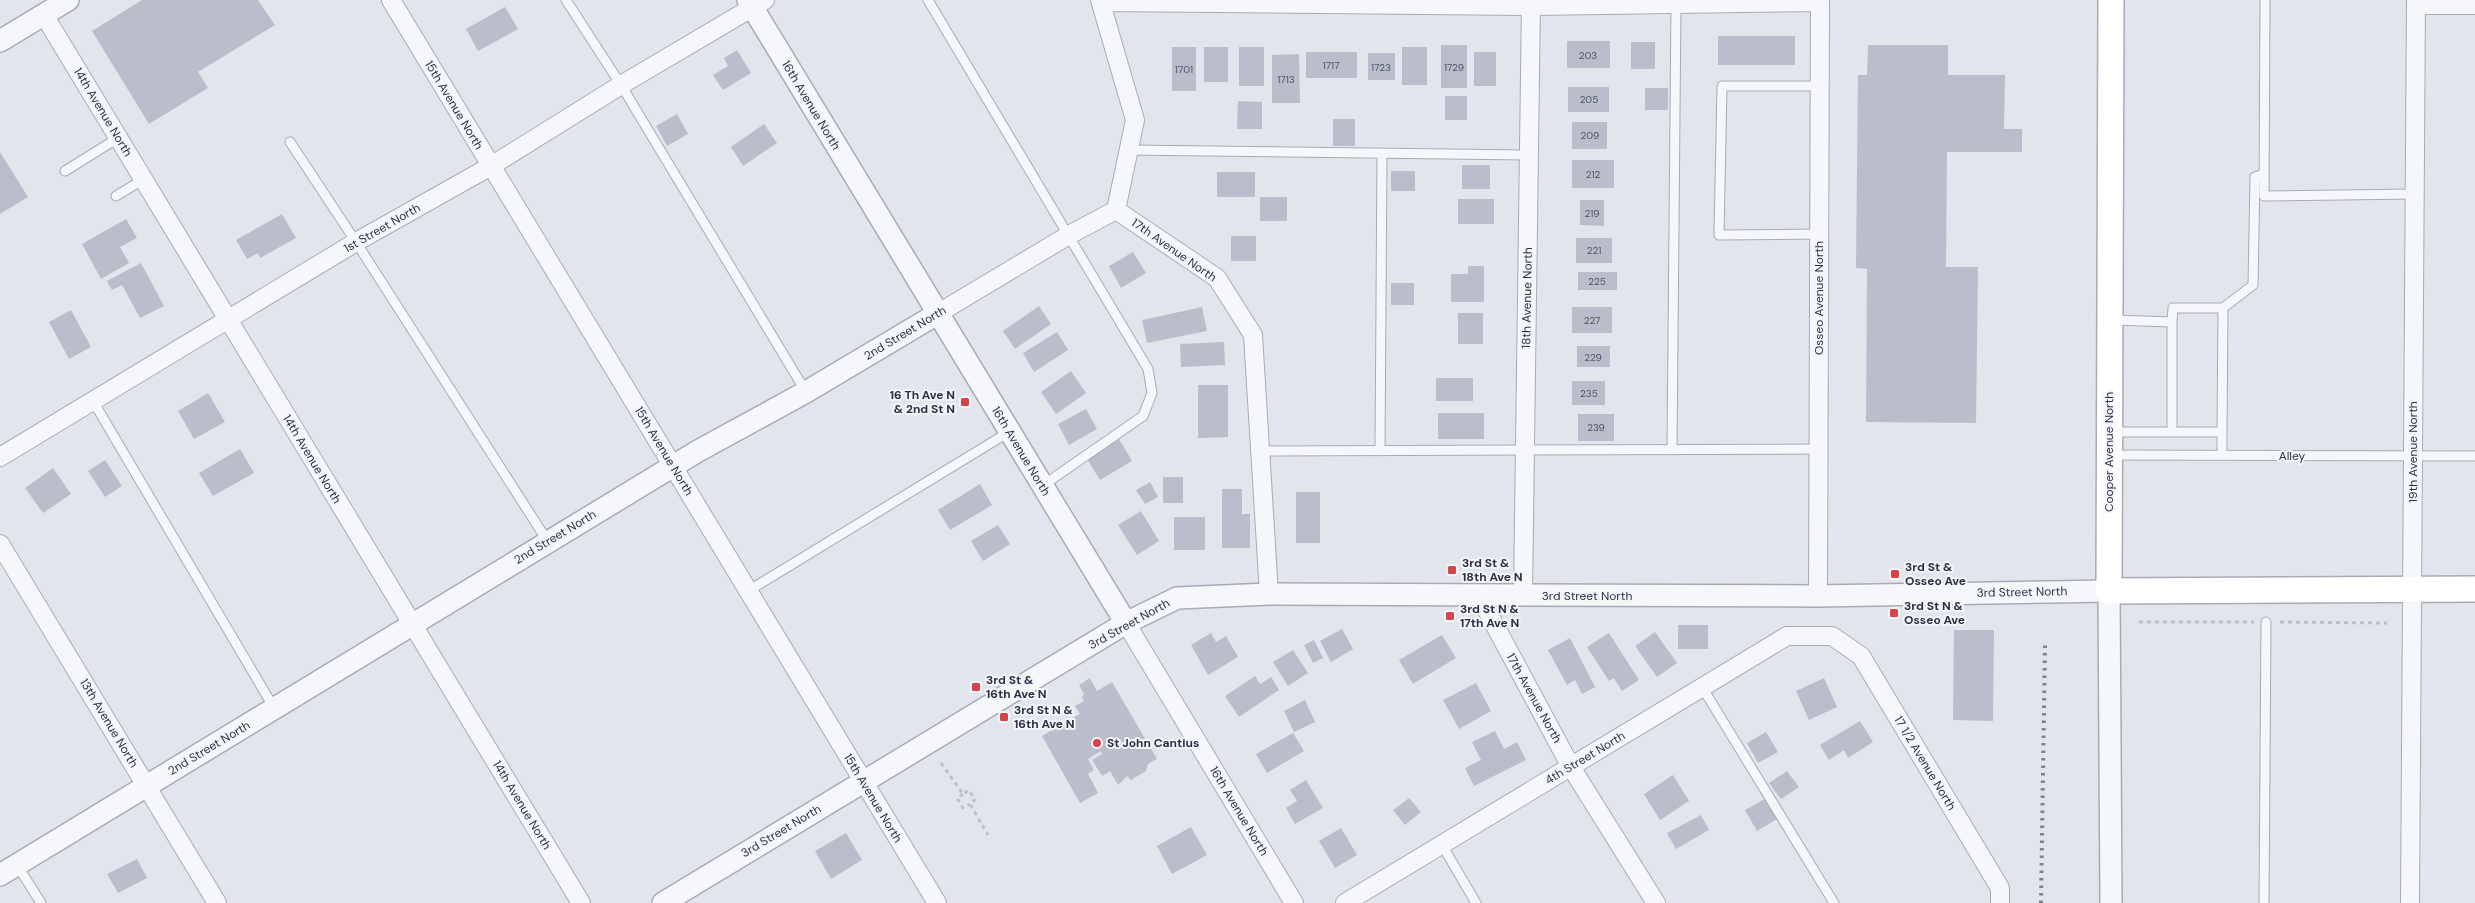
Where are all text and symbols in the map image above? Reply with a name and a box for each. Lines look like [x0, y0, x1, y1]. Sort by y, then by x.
house number: 203 [1579, 49, 1597, 62]
street label: 15th Avenue North [421, 57, 487, 153]
street label: 16th Avenue North [778, 57, 844, 153]
house number: 1717 [1323, 59, 1339, 72]
house number: 1723 [1371, 61, 1391, 74]
house number: 1729 [1444, 61, 1464, 74]
house number: 1701 [1175, 63, 1193, 76]
street label: 14th Avenue North [70, 64, 136, 160]
house number: 1713 [1277, 73, 1295, 86]
house number: 205 [1580, 93, 1598, 106]
house number: 209 [1581, 129, 1599, 142]
house number: 212 [1586, 168, 1601, 181]
street label: 1st Street North [341, 200, 423, 256]
house number: 219 [1584, 207, 1600, 220]
street label: 17th Avenue North [1128, 215, 1220, 285]
street label: Osseo Avenue North [1811, 241, 1827, 355]
house number: 221 [1587, 244, 1601, 257]
street label: 18th Avenue North [1518, 247, 1536, 349]
house number: 225 [1588, 275, 1606, 288]
street label: 2nd Street North [861, 302, 949, 364]
house number: 227 [1584, 314, 1600, 327]
house number: 229 [1584, 351, 1602, 364]
place label: 16 Th Ave N & 2nd St N [890, 387, 955, 417]
house number: 235 [1580, 387, 1598, 400]
street label: Cooper Avenue North [2101, 392, 2117, 512]
marker: 16 Th Ave N & 2nd St N [959, 396, 971, 408]
street label: 19th Avenue North [2405, 401, 2421, 503]
street label: 15th Avenue North [631, 403, 697, 499]
street label: 16th Avenue North [988, 403, 1054, 499]
street label: 14th Avenue North [279, 411, 345, 507]
house number: 239 [1587, 421, 1605, 434]
street label: Alley [2279, 448, 2306, 464]
street label: 2nd Street North [511, 506, 599, 568]
place label: 3rd St & 18th Ave N [1462, 555, 1523, 585]
place label: 3rd St & Osseo Ave [1905, 559, 1966, 589]
marker: 3rd St & 18th Ave N [1446, 564, 1458, 576]
marker: 3rd St & Osseo Ave [1889, 568, 1901, 580]
street label: 3rd Street North [1977, 583, 2068, 601]
street label: 3rd Street North [1542, 588, 1632, 604]
street label: 3rd Street North [1085, 595, 1173, 653]
place label: 3rd St N & Osseo Ave [1904, 598, 1965, 628]
place label: 3rd St N & 17th Ave N [1460, 601, 1520, 631]
marker: 3rd St N & Osseo Ave [1888, 607, 1900, 619]
marker: 3rd St N & 17th Ave N [1444, 610, 1456, 622]
street label: 17th Avenue North [1503, 650, 1565, 746]
place label: 3rd St & 16th Ave N [986, 672, 1047, 702]
street label: 13th Avenue North [76, 676, 142, 771]
marker: 3rd St & 16th Ave N [970, 681, 982, 693]
place label: 3rd St N & 16th Ave N [1014, 702, 1075, 732]
marker: 3rd St N & 16th Ave N [998, 711, 1010, 723]
street label: 17 1/2 Avenue North [1891, 713, 1960, 813]
street label: 2nd Street North [165, 717, 253, 779]
street label: 4th Street North [1542, 728, 1628, 788]
place label: St John Cantius [1107, 735, 1199, 751]
marker: St John Cantius [1091, 737, 1103, 749]
street label: 15th Avenue North [840, 750, 906, 846]
street label: 14th Avenue North [489, 757, 555, 853]
street label: 16th Avenue North [1206, 763, 1272, 859]
street label: 3rd Street North [738, 801, 824, 861]

